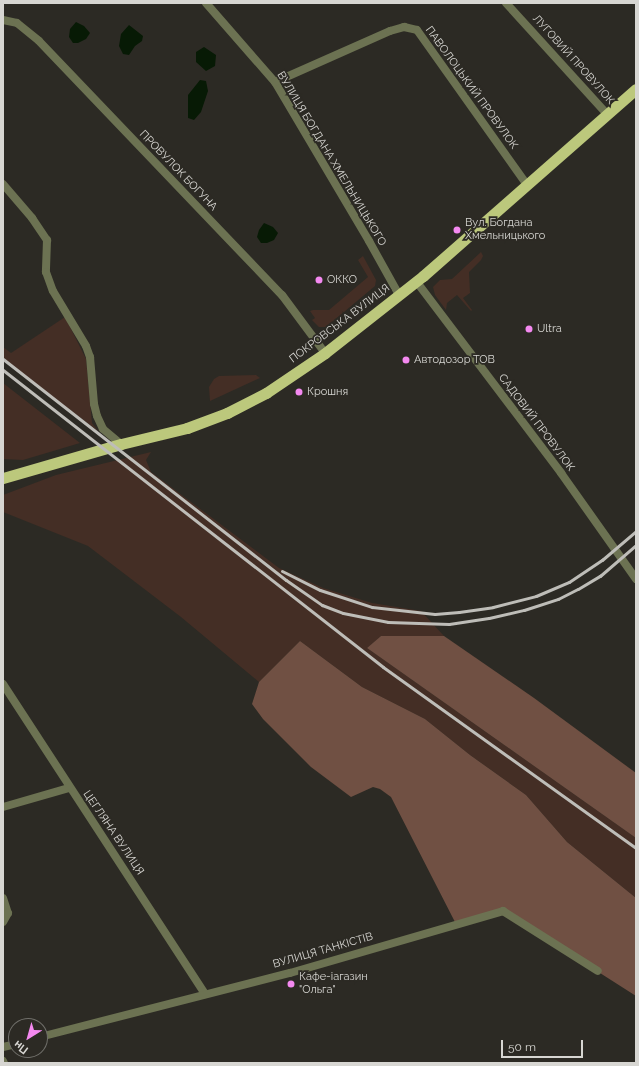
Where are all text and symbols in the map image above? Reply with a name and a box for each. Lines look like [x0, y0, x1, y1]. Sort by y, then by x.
street label: ЛУГОВИЙ ПРОВУЛОК [529, 13, 617, 107]
street label: ПАВОЛОЦЬКИЙ ПРОВУЛОК [422, 24, 520, 152]
street label: ВУЛИЦЯ БОГДАНА ХМЕЛЬНИЦЬКОГО [273, 69, 389, 249]
street label: ПРОВУЛОК БОГУНА [136, 128, 220, 214]
place label: Вул. Богдана Хмельницького [465, 217, 545, 243]
marker: Вул. Богдана Хмельницького [452, 225, 462, 235]
place label: ОККО [327, 273, 357, 287]
marker: ОККО [314, 275, 324, 285]
street label: ПОКРОВСЬКА ВУЛИЦЯ [287, 282, 393, 366]
place label: Ultra [537, 322, 562, 336]
marker: Ultra [524, 324, 534, 334]
place label: Автодозор ТОВ [414, 353, 495, 367]
marker: Автодозор ТОВ [401, 355, 411, 365]
street label: САДОВИЙ ПРОВУЛОК [495, 372, 577, 474]
place label: Крошня [307, 385, 348, 399]
marker: Крошня [294, 387, 304, 397]
street label: ЦЕГЛЯНА ВУЛИЦЯ [80, 788, 146, 878]
street label: ВУЛИЦЯ ТАНКІСТІВ [271, 930, 375, 972]
place label: Кафе-іагазин "Ольга" [299, 971, 368, 997]
marker: Кафе-іагазин "Ольга" [286, 979, 296, 989]
north arrow [8, 1018, 48, 1058]
scale bar [503, 1032, 585, 1058]
text: Пн [11, 1038, 31, 1057]
text: 50 m [508, 1040, 536, 1054]

